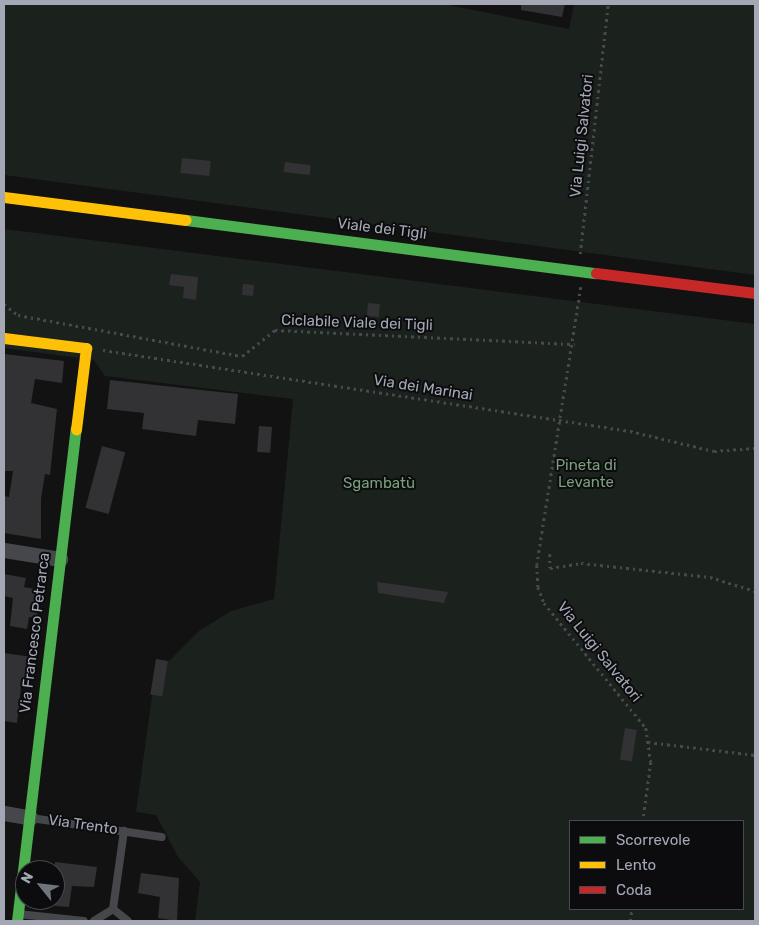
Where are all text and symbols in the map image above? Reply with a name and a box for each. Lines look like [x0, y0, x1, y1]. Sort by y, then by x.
street label: Via Luigi Salvatori [567, 74, 597, 198]
street label: Viale dei Tigli [336, 215, 428, 243]
street label: Ciclabile Viale dei Tigli [280, 311, 434, 335]
street label: Via dei Marinai [372, 371, 474, 405]
park label: Pineta di Levante [555, 456, 617, 491]
park label: Sgambatù [343, 475, 415, 493]
street label: Via Francesco Petrarca [16, 552, 54, 714]
street label: Via Luigi Salvatori [553, 598, 645, 706]
street label: Via Trento [47, 811, 119, 839]
legend [569, 820, 744, 910]
text: Scorrevole [616, 831, 690, 849]
text: Lento [616, 856, 656, 874]
north arrow [15, 860, 65, 910]
text: N [17, 869, 37, 887]
text: Coda [616, 881, 652, 899]

